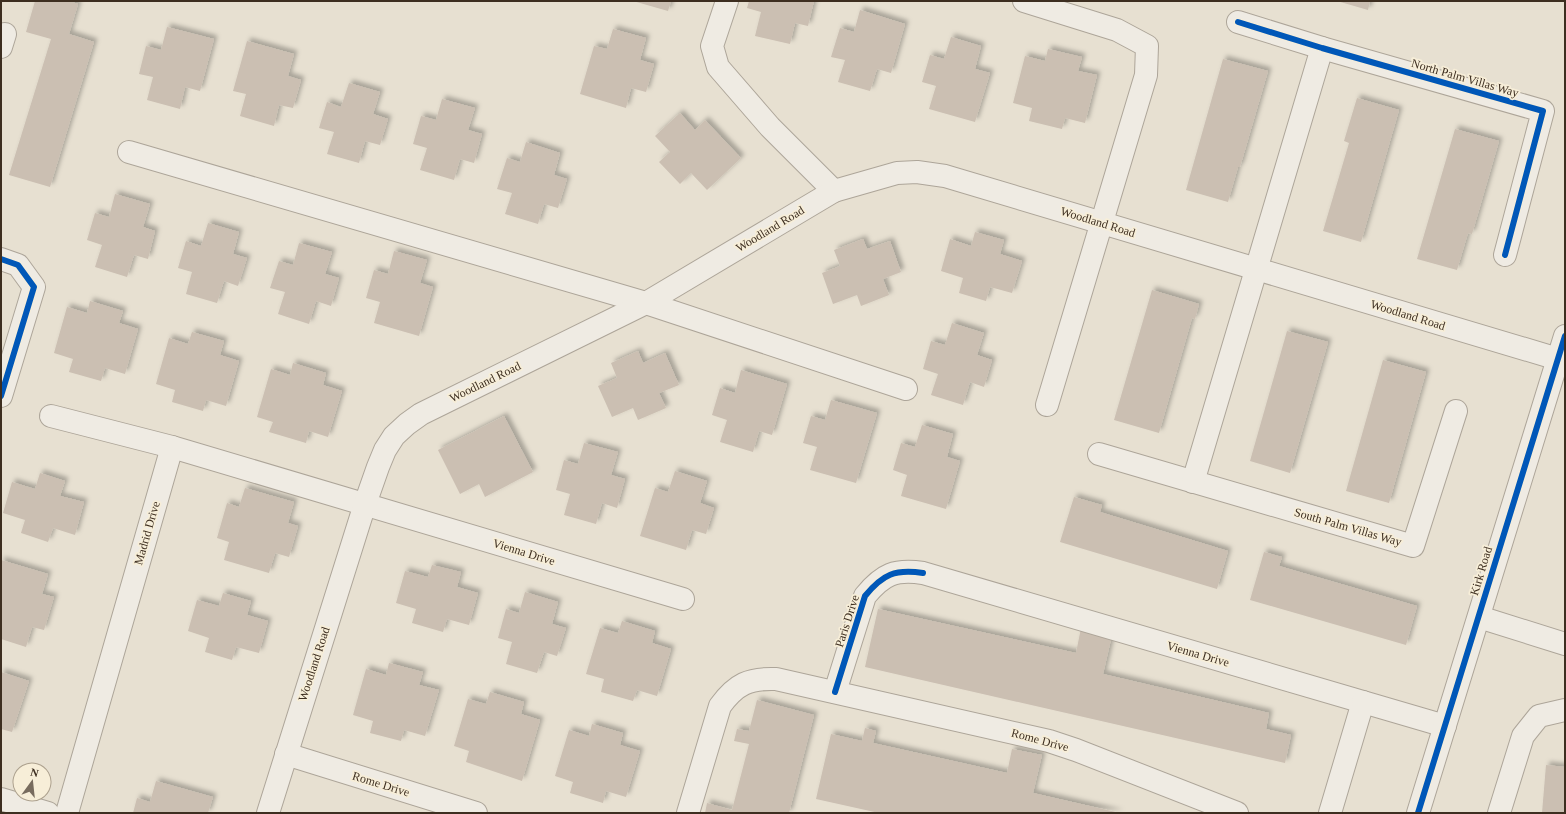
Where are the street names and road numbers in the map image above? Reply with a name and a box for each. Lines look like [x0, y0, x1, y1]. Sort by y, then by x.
street label: North Palm Villas Way [1410, 56, 1520, 100]
street label: Woodland Road [733, 203, 807, 255]
street label: Woodland Road [1059, 204, 1137, 240]
street label: Woodland Road [1369, 297, 1447, 333]
street label: Woodland Road [447, 359, 523, 405]
street label: Madrid Drive [131, 500, 163, 566]
street label: South Palm Villas Way [1293, 505, 1403, 549]
street label: Vienna Drive [491, 536, 557, 568]
street label: Kirk Road [1467, 545, 1495, 597]
street label: Paris Drive [832, 593, 862, 649]
street label: Woodland Road [295, 625, 333, 703]
street label: Vienna Drive [1165, 638, 1231, 670]
street label: Rome Drive [1010, 726, 1070, 754]
street label: Rome Drive [351, 769, 411, 799]

